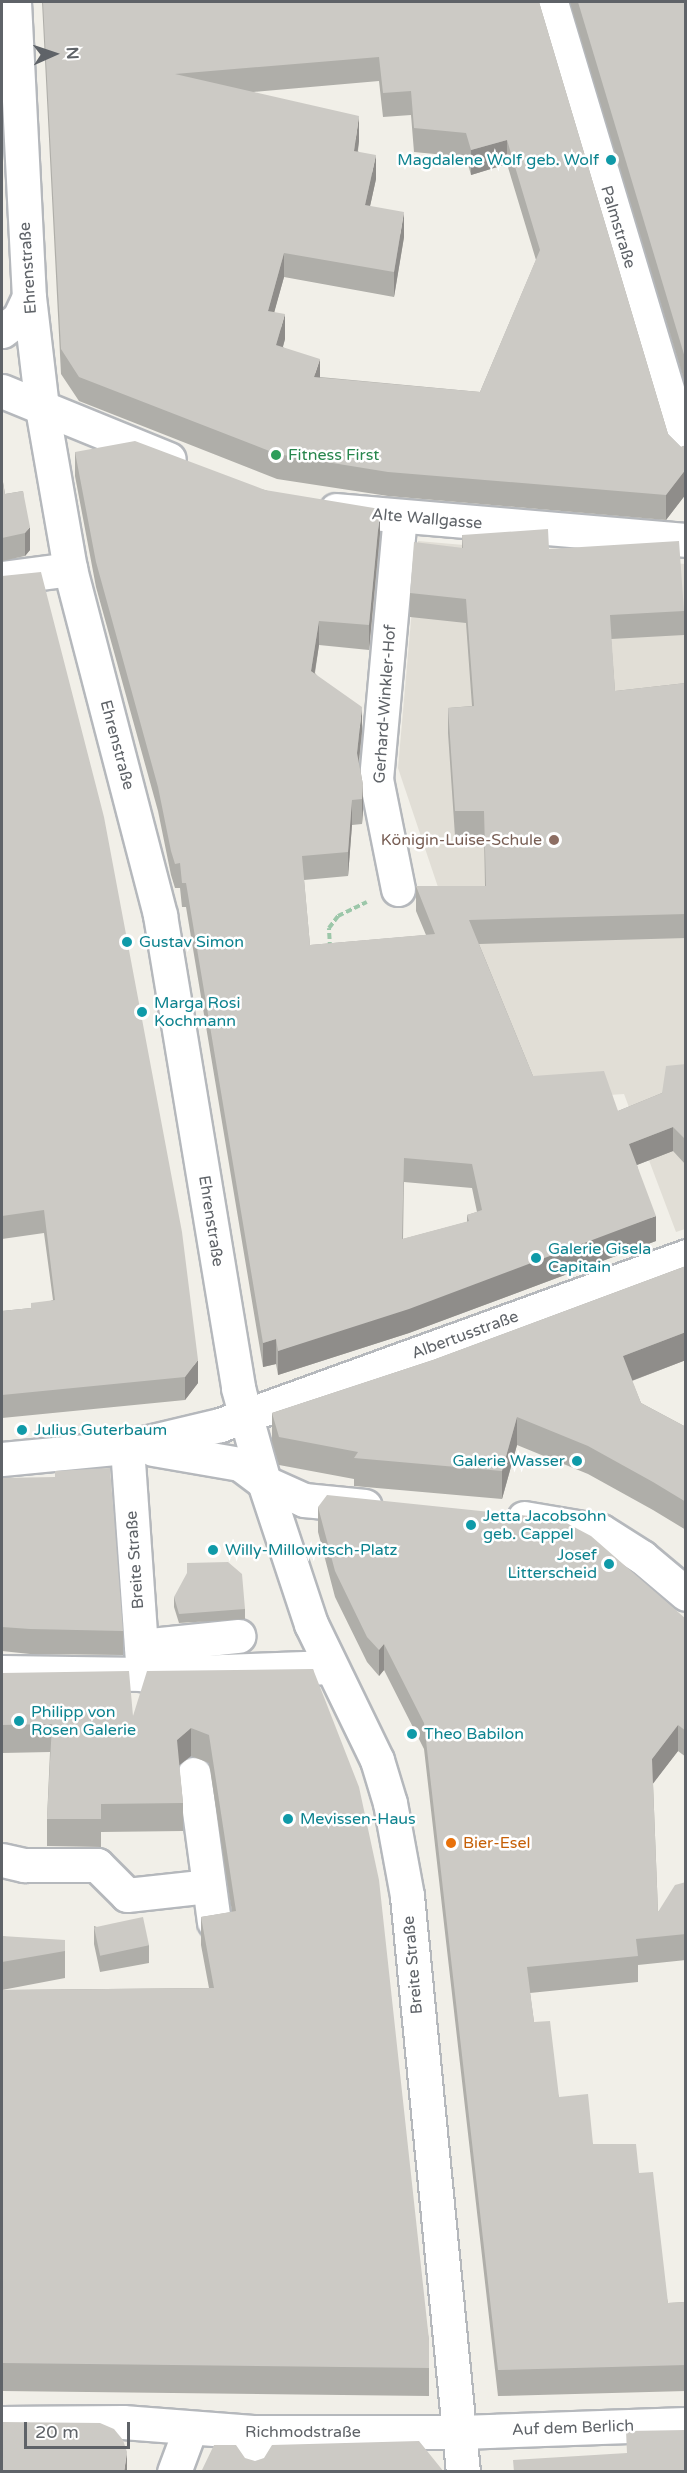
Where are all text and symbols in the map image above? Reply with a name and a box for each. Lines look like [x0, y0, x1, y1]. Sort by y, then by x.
north arrow [24, 24, 84, 84]
text: N [62, 46, 82, 60]
place label: Magdalene Wolf geb. Wolf [397, 150, 599, 170]
marker: Magdalene Wolf geb. Wolf [604, 153, 618, 167]
street label: Palmstraße [596, 183, 640, 271]
street label: Ehrenstraße [15, 221, 41, 315]
place label: Fitness First [288, 445, 379, 465]
marker: Fitness First [269, 448, 283, 462]
street label: Alte Wallgasse [371, 505, 483, 533]
street label: Gerhard-Winkler-Hof [370, 624, 400, 784]
street label: Ehrenstraße [96, 698, 138, 792]
place label: Königin-Luise-Schule [381, 830, 542, 850]
marker: Königin-Luise-Schule [547, 833, 561, 847]
place label: Gustav Simon [139, 932, 244, 952]
marker: Gustav Simon [120, 935, 134, 949]
place label: Marga Rosi Kochmann [154, 993, 240, 1031]
marker: Marga Rosi Kochmann [135, 1005, 149, 1019]
street label: Ehrenstraße [194, 1174, 228, 1268]
place label: Galerie Gisela Capitain [548, 1239, 651, 1277]
marker: Galerie Gisela Capitain [529, 1251, 543, 1265]
street label: Albertusstraße [409, 1307, 521, 1363]
place label: Julius Guterbaum [34, 1420, 167, 1440]
marker: Julius Guterbaum [15, 1423, 29, 1437]
place label: Galerie Wasser [452, 1451, 565, 1471]
marker: Galerie Wasser [570, 1454, 584, 1468]
place label: Jetta Jacobsohn geb. Cappel [483, 1506, 607, 1544]
street label: Breite Straße [122, 1510, 148, 1610]
marker: Jetta Jacobsohn geb. Cappel [464, 1518, 478, 1532]
place label: Willy-Millowitsch-Platz [225, 1540, 398, 1560]
marker: Willy-Millowitsch-Platz [206, 1543, 220, 1557]
place label: Josef Litterscheid [507, 1545, 597, 1583]
marker: Josef Litterscheid [602, 1557, 616, 1571]
place label: Philipp von Rosen Galerie [31, 1702, 136, 1740]
marker: Philipp von Rosen Galerie [12, 1714, 26, 1728]
place label: Theo Babilon [424, 1724, 524, 1744]
marker: Theo Babilon [405, 1727, 419, 1741]
place label: Mevissen-Haus [300, 1809, 416, 1829]
marker: Mevissen-Haus [281, 1812, 295, 1826]
place label: Bier-Esel [463, 1833, 530, 1853]
marker: Bier-Esel [444, 1836, 458, 1850]
street label: Breite Straße [399, 1915, 427, 2015]
scale bar [27, 2410, 134, 2448]
street label: Auf dem Berlich [512, 2416, 634, 2440]
text: 20 m [35, 2421, 79, 2443]
street label: Richmodstraße [245, 2422, 361, 2442]

